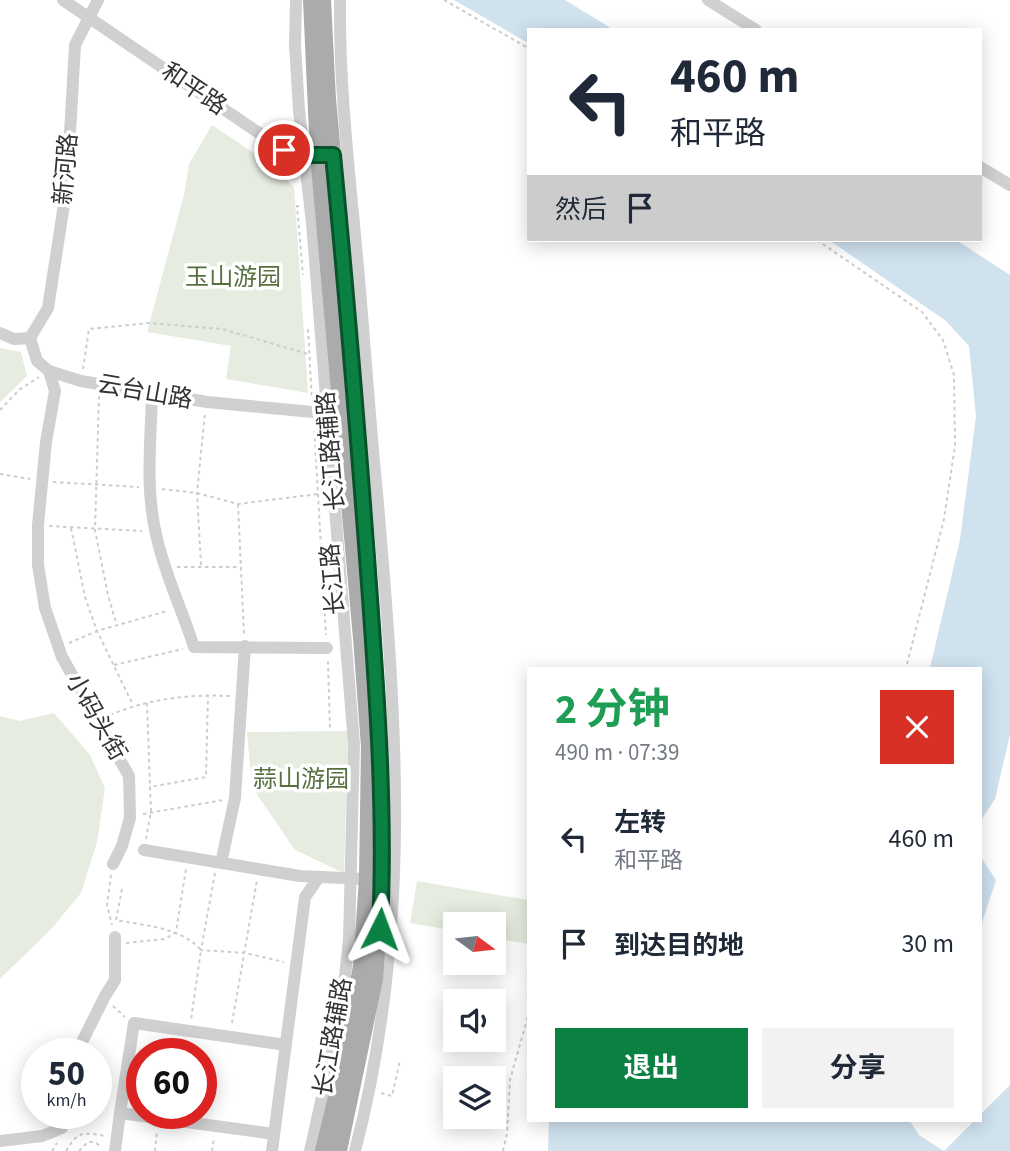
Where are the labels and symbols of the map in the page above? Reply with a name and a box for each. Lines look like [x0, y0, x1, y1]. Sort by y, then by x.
street label: 和平路 [154, 54, 234, 124]
pin [254, 120, 314, 180]
street label: 新河路 [45, 132, 87, 206]
park label: 玉山游园 [185, 260, 281, 295]
street label: 云台山路 [95, 366, 195, 418]
street label: 长江路辅路 [308, 390, 354, 512]
street label: 长江路 [312, 542, 354, 616]
street label: 小码头街 [57, 667, 135, 767]
park label: 蒜山游园 [253, 762, 349, 797]
position arrow [343, 892, 417, 966]
north arrow [443, 912, 506, 975]
street label: 长江路辅路 [305, 975, 361, 1099]
speed limit sign: 60 [126, 1038, 217, 1129]

